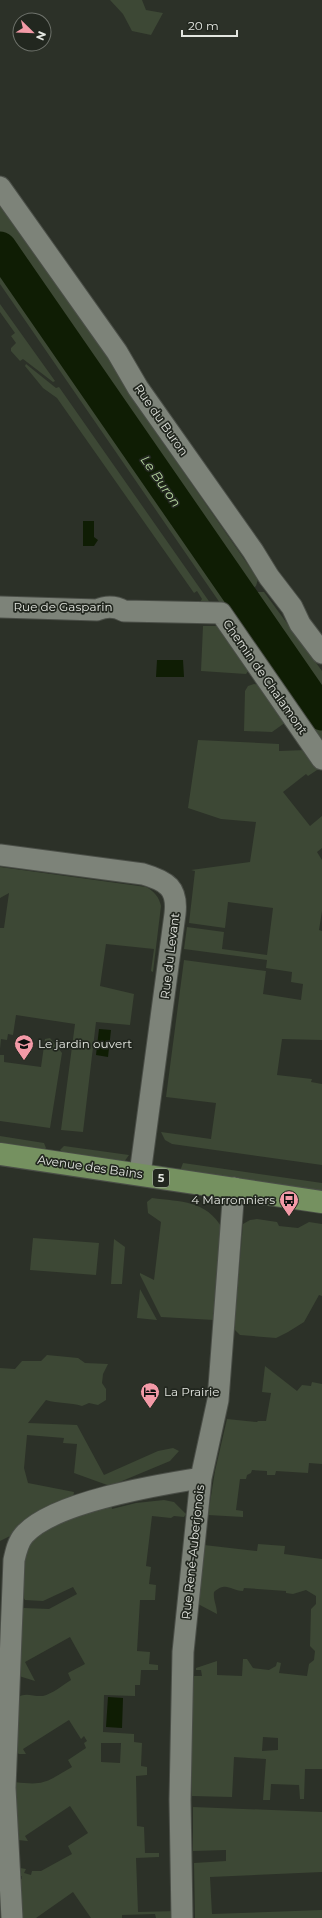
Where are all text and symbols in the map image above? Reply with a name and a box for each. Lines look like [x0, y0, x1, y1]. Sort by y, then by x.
north arrow [12, 12, 52, 52]
scale bar [182, 12, 237, 38]
text: 20 m [188, 18, 219, 33]
text: N [33, 29, 49, 43]
street label: Rue du Buron [131, 381, 192, 458]
water label: Le Buron [137, 452, 185, 510]
street label: Rue de Gasparin [13, 599, 113, 614]
street label: Chemin de Chalamont [220, 616, 311, 737]
street label: Rue du Levant [157, 912, 182, 1000]
school or university icon: Le jardin ouvert [13, 1033, 35, 1061]
place label: Le jardin ouvert [38, 1036, 132, 1051]
street label: Avenue des Bains [36, 1152, 144, 1181]
road number: 5 [153, 1169, 169, 1187]
bus stop icon: 4 Marronniers [278, 1189, 300, 1217]
place label: 4 Marronniers [191, 1192, 275, 1207]
hotel icon: La Prairie [139, 1381, 161, 1409]
place label: La Prairie [164, 1384, 219, 1399]
street label: Rue René-Auberjonois [178, 1484, 207, 1620]

